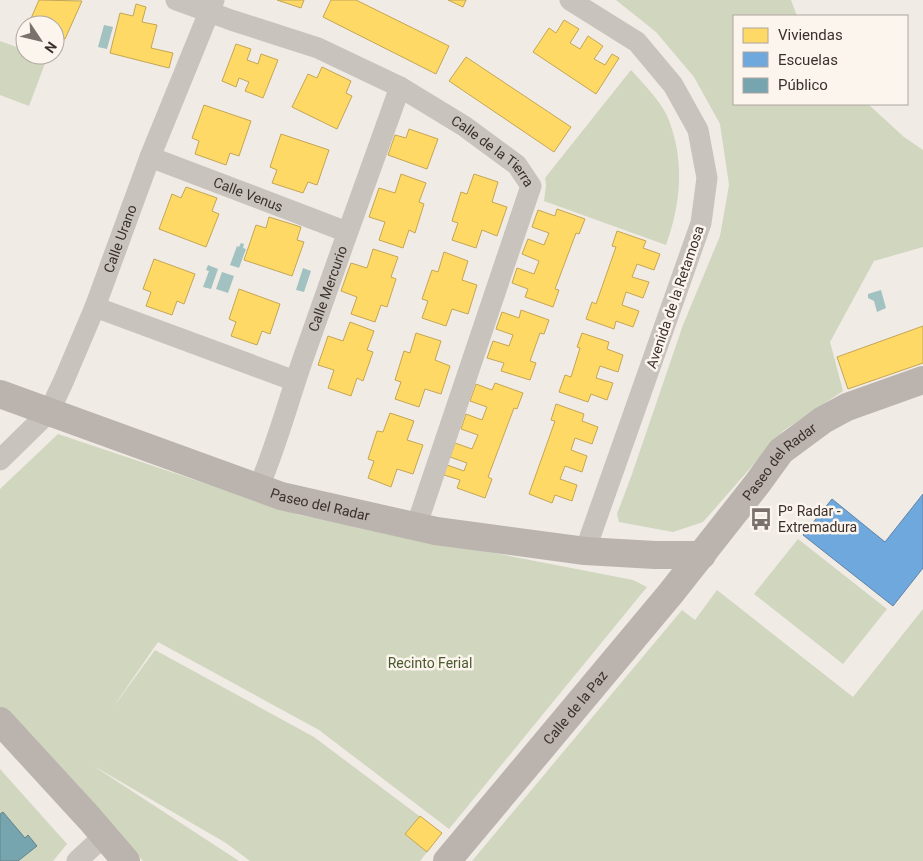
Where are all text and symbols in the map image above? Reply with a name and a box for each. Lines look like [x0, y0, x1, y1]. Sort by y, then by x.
north arrow [15, 15, 65, 65]
legend [733, 15, 908, 105]
text: Viviendas [778, 26, 843, 44]
text: N [41, 39, 60, 56]
text: Escuelas [778, 51, 838, 69]
text: Público [778, 76, 828, 94]
street label: Calle de la Tierra [448, 112, 537, 190]
street label: Calle Venus [211, 174, 285, 215]
street label: Calle Urano [100, 202, 140, 275]
street label: Avenida de la Retamosa [643, 224, 707, 370]
street label: Calle Mercurio [305, 244, 350, 334]
street label: Paseo del Radar [739, 420, 820, 504]
street label: Paseo del Radar [268, 485, 371, 524]
place label: Pº Radar - Extremadura [778, 503, 857, 535]
bus stop icon: Pº Radar - Extremadura [748, 506, 774, 532]
park label: Recinto Ferial [388, 655, 472, 671]
street label: Calle de la Paz [540, 667, 611, 748]

